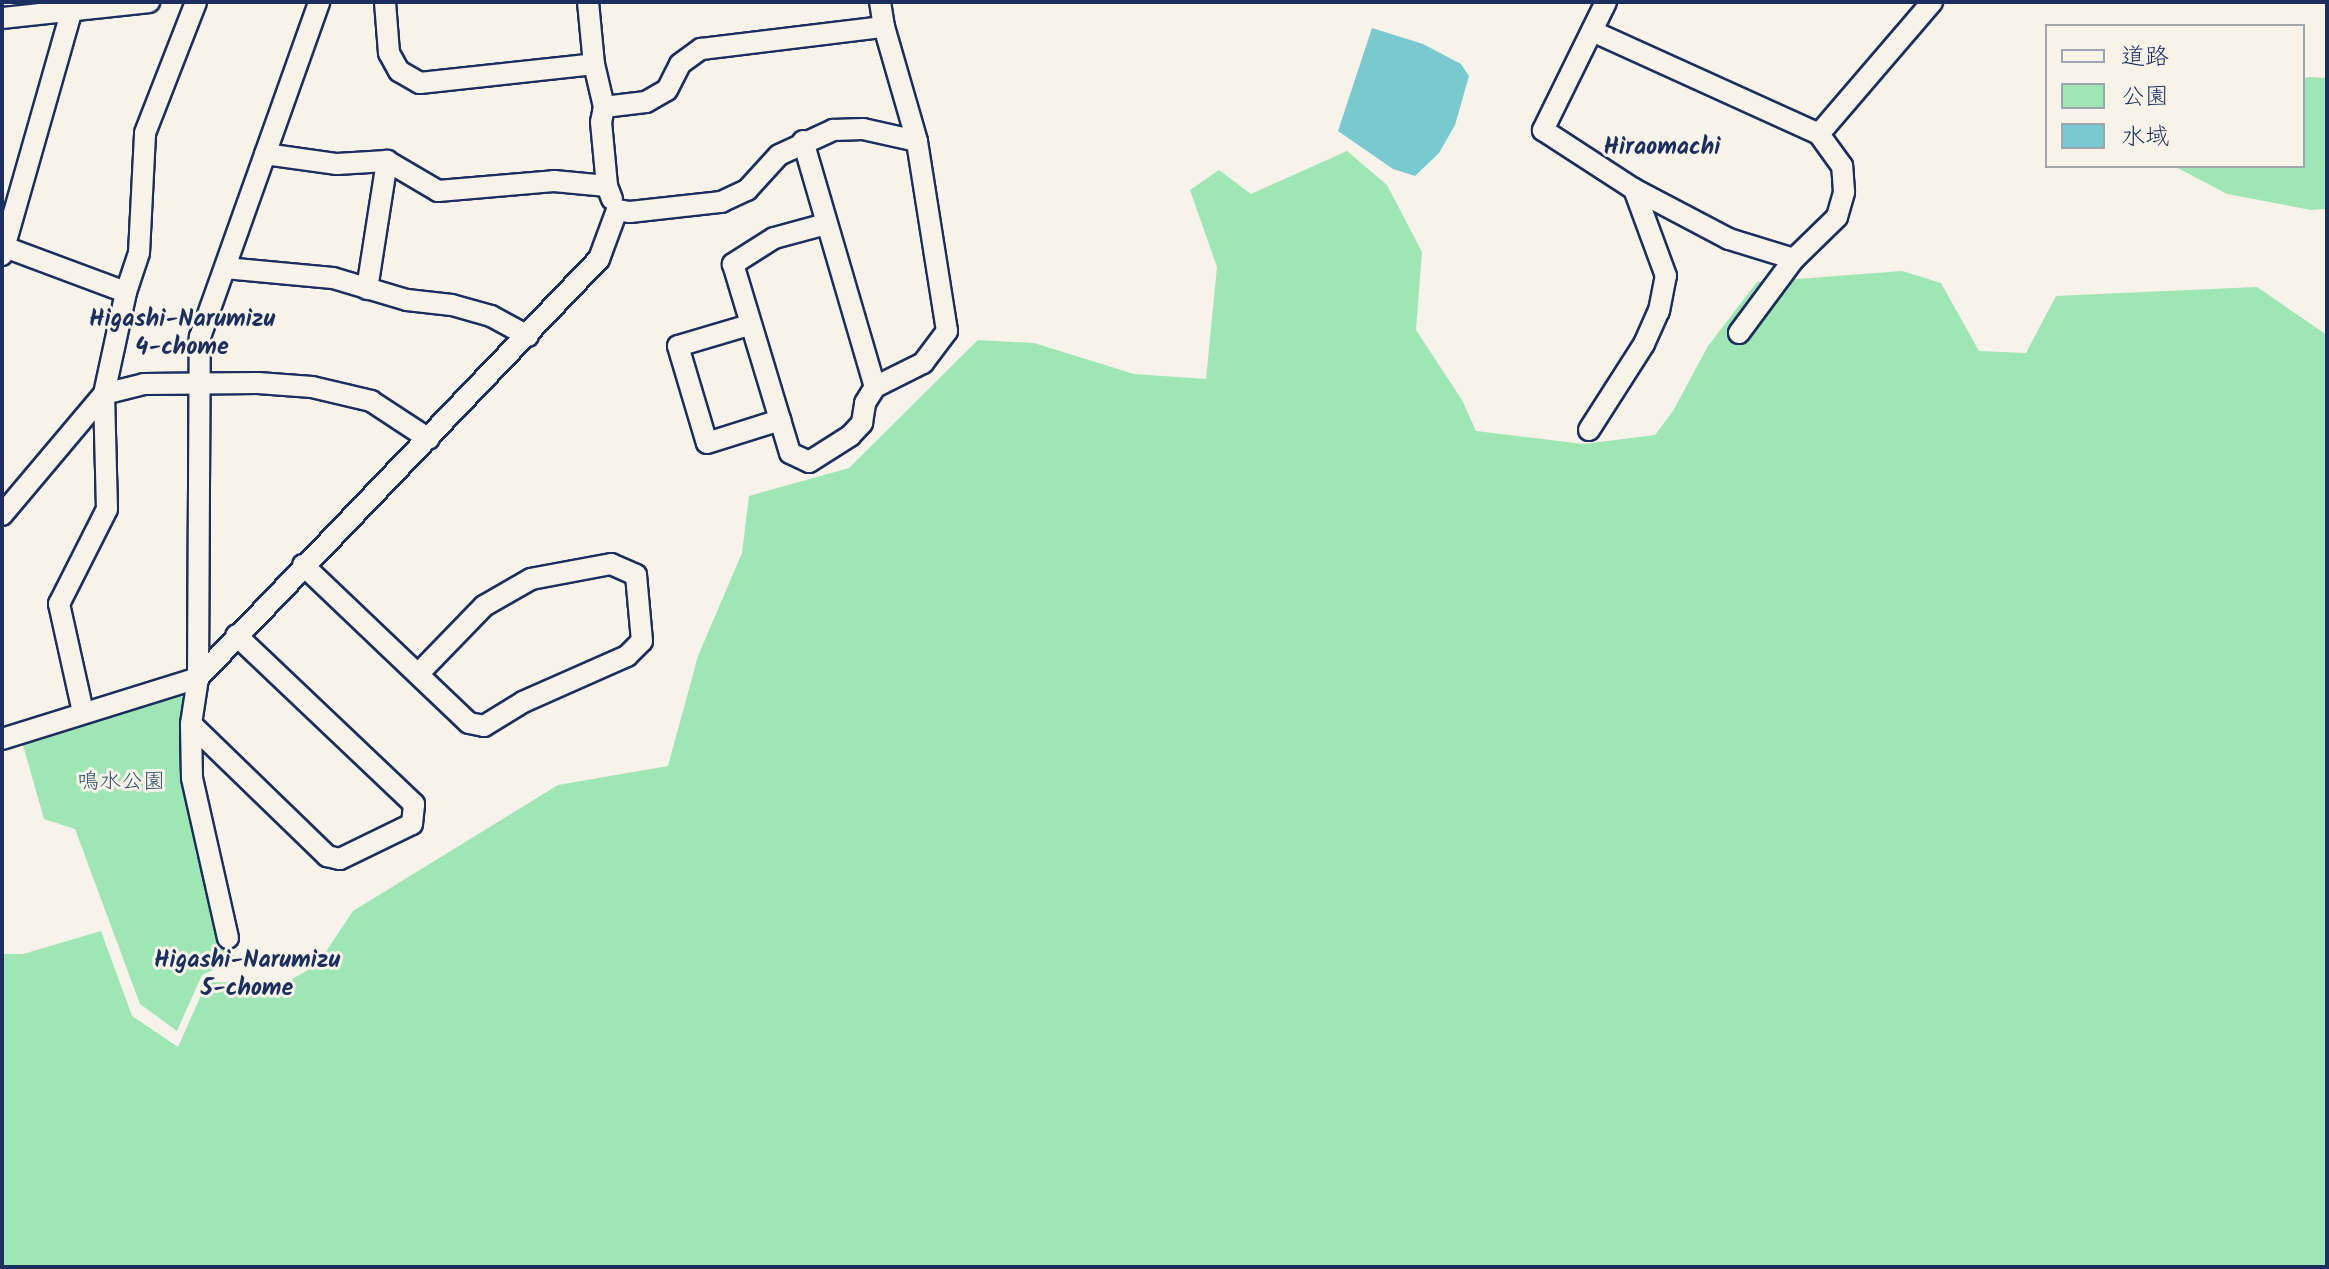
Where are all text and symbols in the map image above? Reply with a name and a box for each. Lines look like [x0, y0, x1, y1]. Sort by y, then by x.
legend [2045, 24, 2305, 168]
text: 道路 [2121, 38, 2169, 77]
text: 公園 [2121, 78, 2169, 117]
text: 水域 [2121, 118, 2169, 157]
district label: Hiraomachi [1603, 134, 1721, 162]
district label: Higashi-Narumizu 4-chome [89, 306, 275, 362]
park label: 鳴水公園 [77, 770, 165, 796]
district label: Higashi-Narumizu 5-chome [154, 947, 340, 1003]

